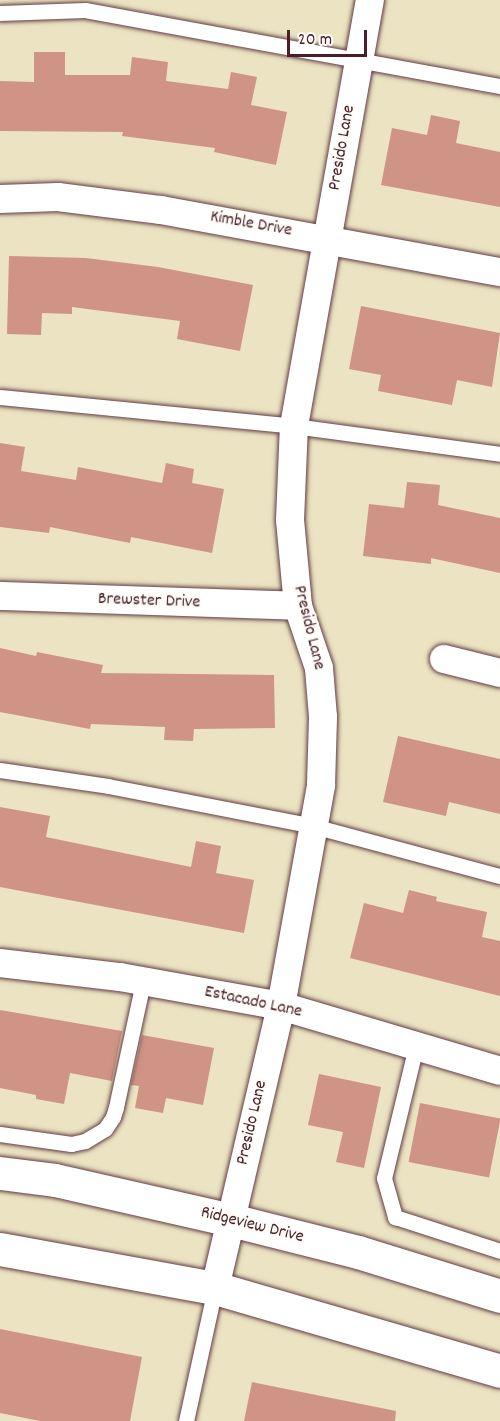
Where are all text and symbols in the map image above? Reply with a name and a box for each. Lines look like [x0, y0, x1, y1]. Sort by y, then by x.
scale bar [290, 18, 370, 56]
text: 20 m [298, 28, 332, 53]
street label: Presido Lane [325, 104, 361, 192]
street label: Kimble Drive [208, 207, 294, 243]
street label: Presido Lane [287, 584, 329, 672]
street label: Brewster Drive [97, 589, 201, 615]
street label: Estacado Lane [202, 982, 304, 1024]
street label: Presido Lane [233, 1079, 273, 1167]
street label: Ridgeview Drive [198, 1203, 306, 1249]

